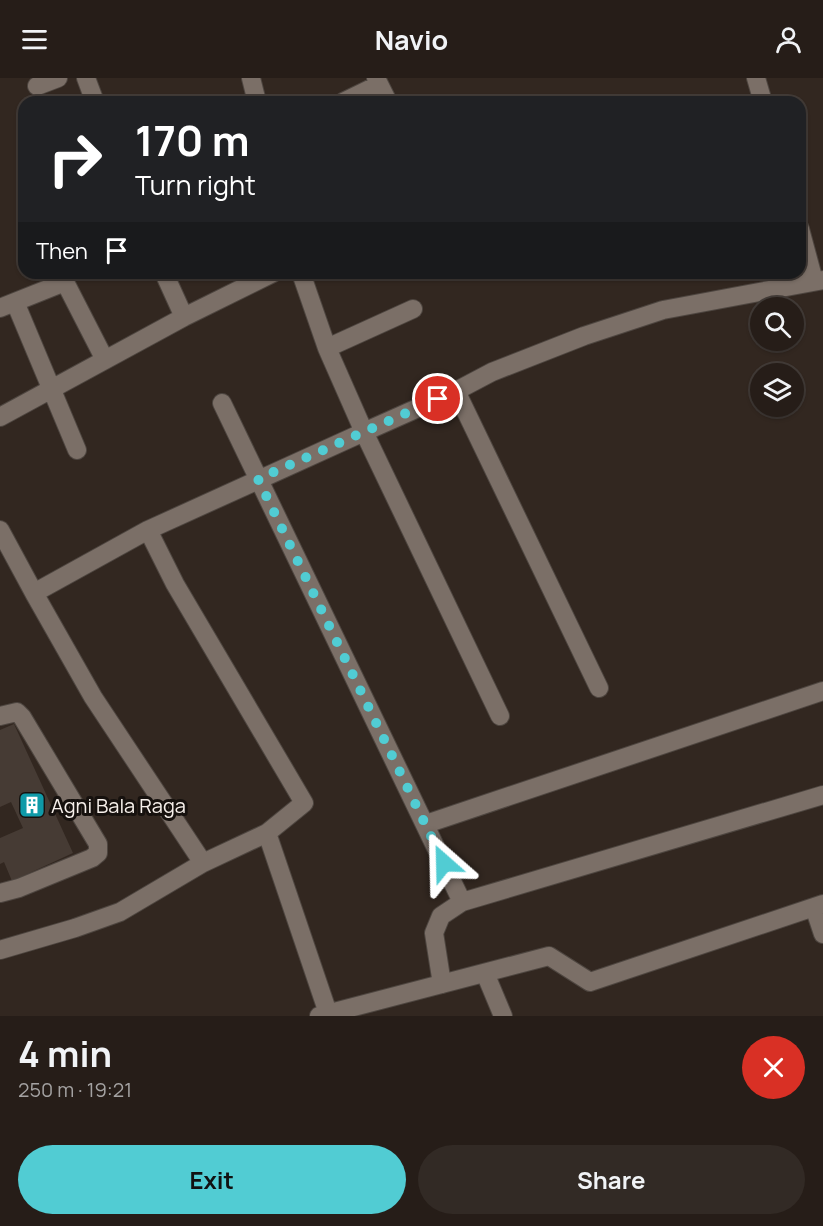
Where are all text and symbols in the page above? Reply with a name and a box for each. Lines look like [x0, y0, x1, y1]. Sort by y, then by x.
text: Navio [375, 21, 448, 58]
icon: menu [18, 23, 51, 56]
icon: person [772, 23, 805, 56]
text: 170 m [135, 111, 250, 169]
icon: right [36, 120, 114, 198]
text: Turn right [135, 166, 256, 203]
icon: arrive [100, 234, 133, 267]
text: Then [36, 236, 88, 266]
map controls [750, 297, 804, 417]
button: search [750, 297, 804, 351]
button: layers [750, 363, 804, 417]
pin [412, 373, 463, 424]
icon: arrive [421, 382, 454, 415]
building icon: Agni Bala Raga [17, 790, 47, 820]
place label: Agni Bala Raga [51, 792, 186, 819]
position arrow [412, 831, 476, 895]
text: 4 min [18, 1029, 112, 1078]
button: close [742, 1036, 805, 1099]
text: 250 m · 19:21 [18, 1076, 132, 1103]
button: Exit [18, 1145, 406, 1214]
button: Share [418, 1145, 805, 1214]

